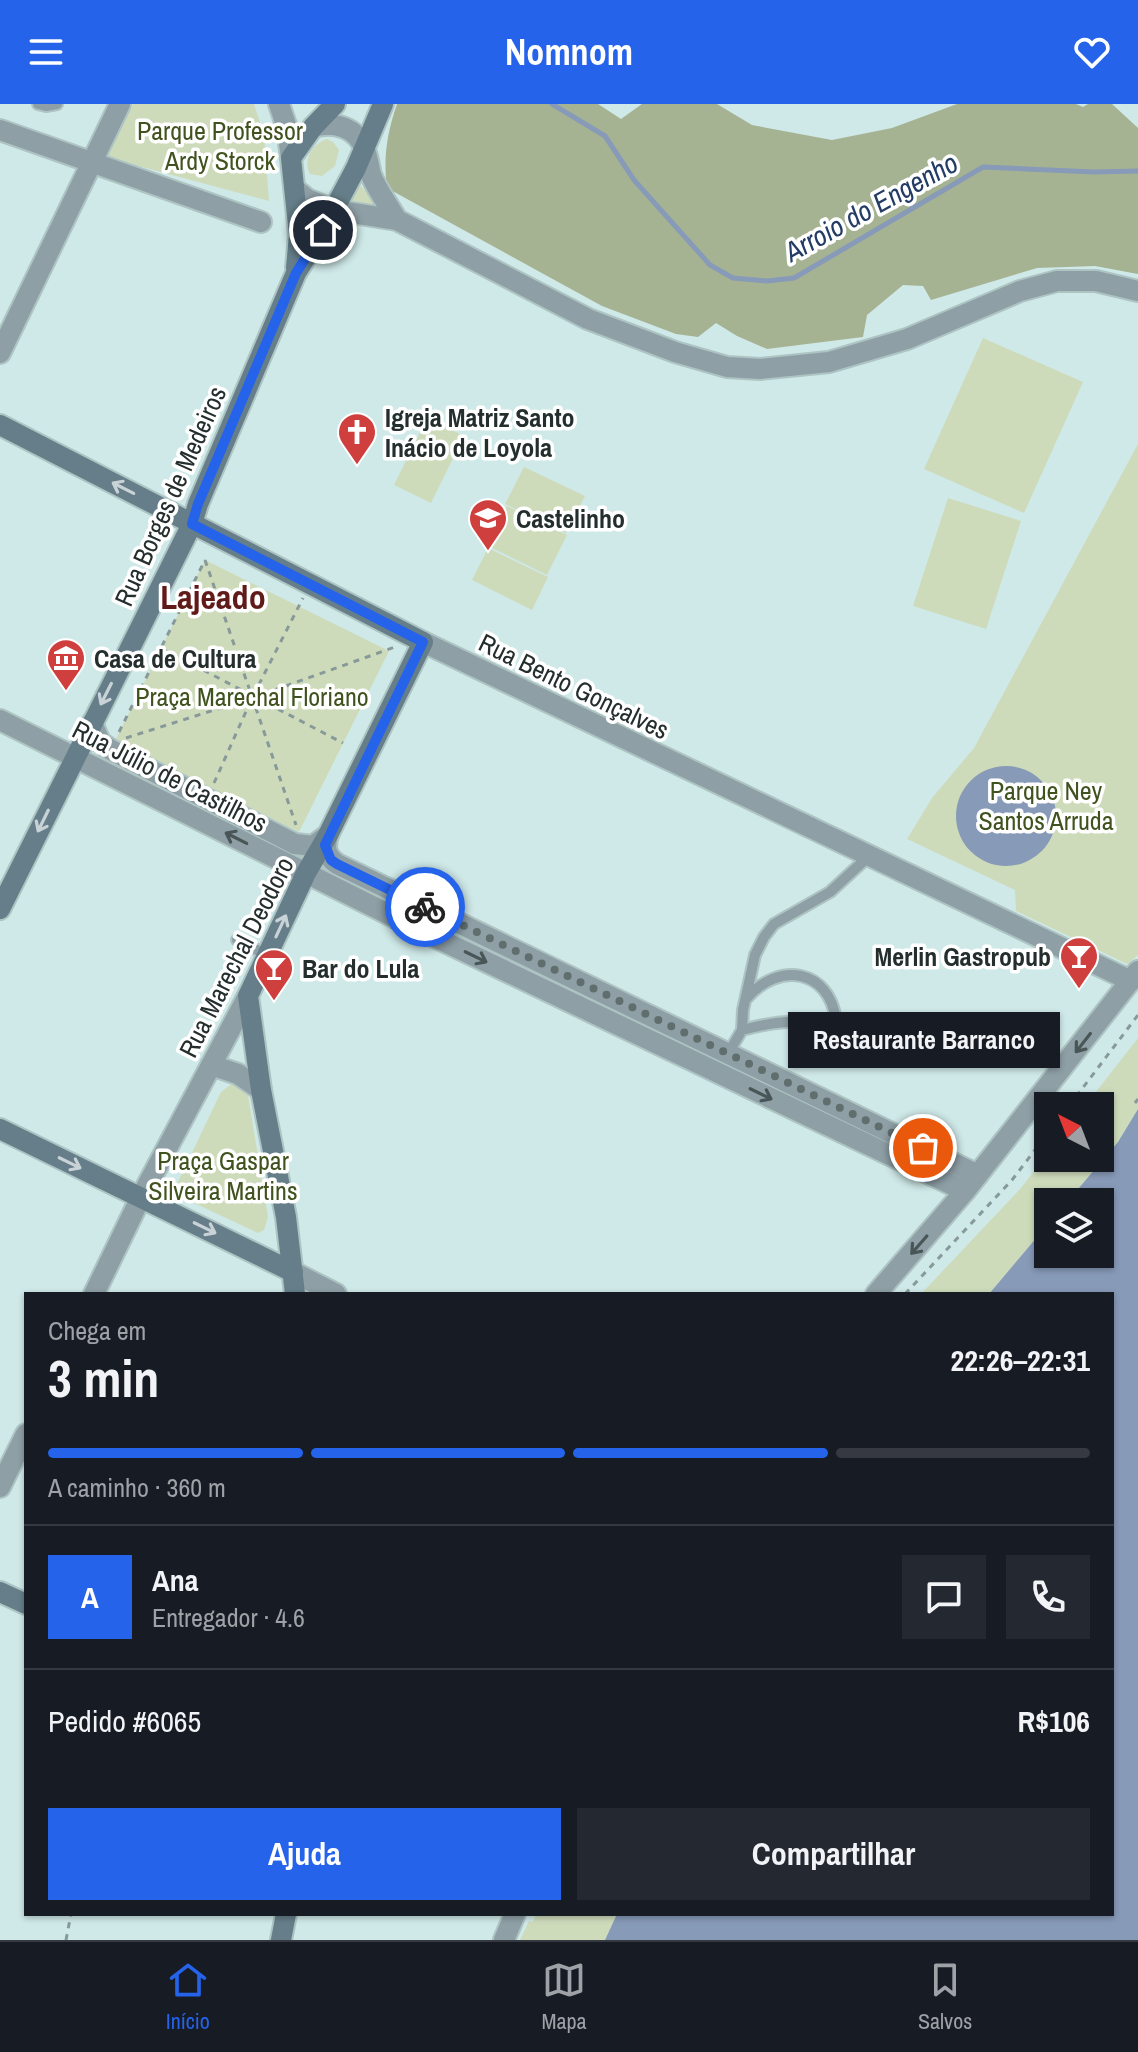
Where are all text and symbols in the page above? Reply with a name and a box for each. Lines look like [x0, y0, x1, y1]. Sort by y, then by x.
text: Nomnom [505, 28, 633, 76]
icon: menu [24, 30, 68, 74]
icon: heart [1070, 30, 1114, 74]
park label: Parque Professor Ardy Storck [137, 113, 303, 178]
water label: Arroio do Engenho [776, 144, 965, 271]
pin [289, 196, 357, 264]
icon: home [301, 208, 345, 252]
street label: Rua Borges de Medeiros [106, 381, 234, 611]
place label: Igreja Matriz Santo Inácio de Loyola [385, 400, 575, 465]
church icon: Igreja Matriz Santo Inácio de Loyola [336, 411, 378, 466]
one-way arrow [111, 480, 135, 496]
school or university icon: Castelinho [467, 497, 509, 552]
place label: Castelinho [516, 501, 625, 536]
district label: Lajeado [160, 574, 266, 620]
street label: Rua Bento Gonçalves [473, 625, 675, 747]
museum icon: Casa de Cultura [45, 637, 87, 692]
place label: Casa de Cultura [94, 641, 256, 676]
park label: Praça Marechal Floriano [135, 679, 369, 714]
one-way arrow [98, 681, 114, 705]
street label: Rua Júlio de Castilhos [66, 712, 274, 840]
park label: Parque Ney Santos Arruda [978, 773, 1114, 838]
one-way arrow [35, 808, 50, 832]
one-way arrow [224, 830, 248, 845]
street label: Rua Marechal Deodoro [170, 851, 302, 1063]
courier [385, 867, 465, 947]
icon: bike [403, 885, 447, 929]
one-way arrow [274, 914, 289, 938]
bar icon: Merlin Gastropub [1058, 935, 1100, 990]
place label: Merlin Gastropub [874, 939, 1051, 974]
bar icon: Bar do Lula [253, 947, 295, 1002]
one-way arrow [464, 950, 488, 965]
place label: Bar do Lula [302, 951, 419, 986]
callout: Restaurante Barranco [787, 1012, 1059, 1068]
text: Restaurante Barranco [813, 1022, 1035, 1057]
one-way arrow [1074, 1032, 1091, 1053]
one-way arrow [748, 1087, 772, 1102]
north arrow [1034, 1092, 1114, 1172]
map controls [1034, 1092, 1114, 1268]
pin [889, 1114, 957, 1182]
icon: bag [901, 1126, 945, 1170]
park label: Praça Gaspar Silveira Martins [148, 1143, 298, 1208]
one-way arrow [58, 1156, 82, 1171]
button: layers [1034, 1188, 1114, 1268]
one-way arrow [192, 1221, 216, 1236]
one-way arrow [910, 1234, 928, 1254]
text: Chega em [48, 1313, 146, 1348]
text: 22:26–22:31 [951, 1340, 1090, 1380]
text: 3 min [48, 1343, 159, 1413]
text: A caminho · 360 m [48, 1470, 226, 1505]
button: chat [902, 1555, 986, 1639]
button: phone [1006, 1555, 1090, 1639]
text: Ana [152, 1560, 198, 1600]
text: A [81, 1577, 99, 1617]
text: Entregador · 4.6 [152, 1600, 305, 1635]
text: Pedido #6065 [48, 1701, 201, 1741]
text: R$106 [1018, 1701, 1090, 1741]
button: Ajuda [48, 1808, 561, 1900]
button: Compartilhar [577, 1808, 1090, 1900]
tab: Início [166, 1958, 210, 2036]
tab: Mapa [541, 1958, 587, 2036]
tab: Salvos [918, 1958, 972, 2036]

